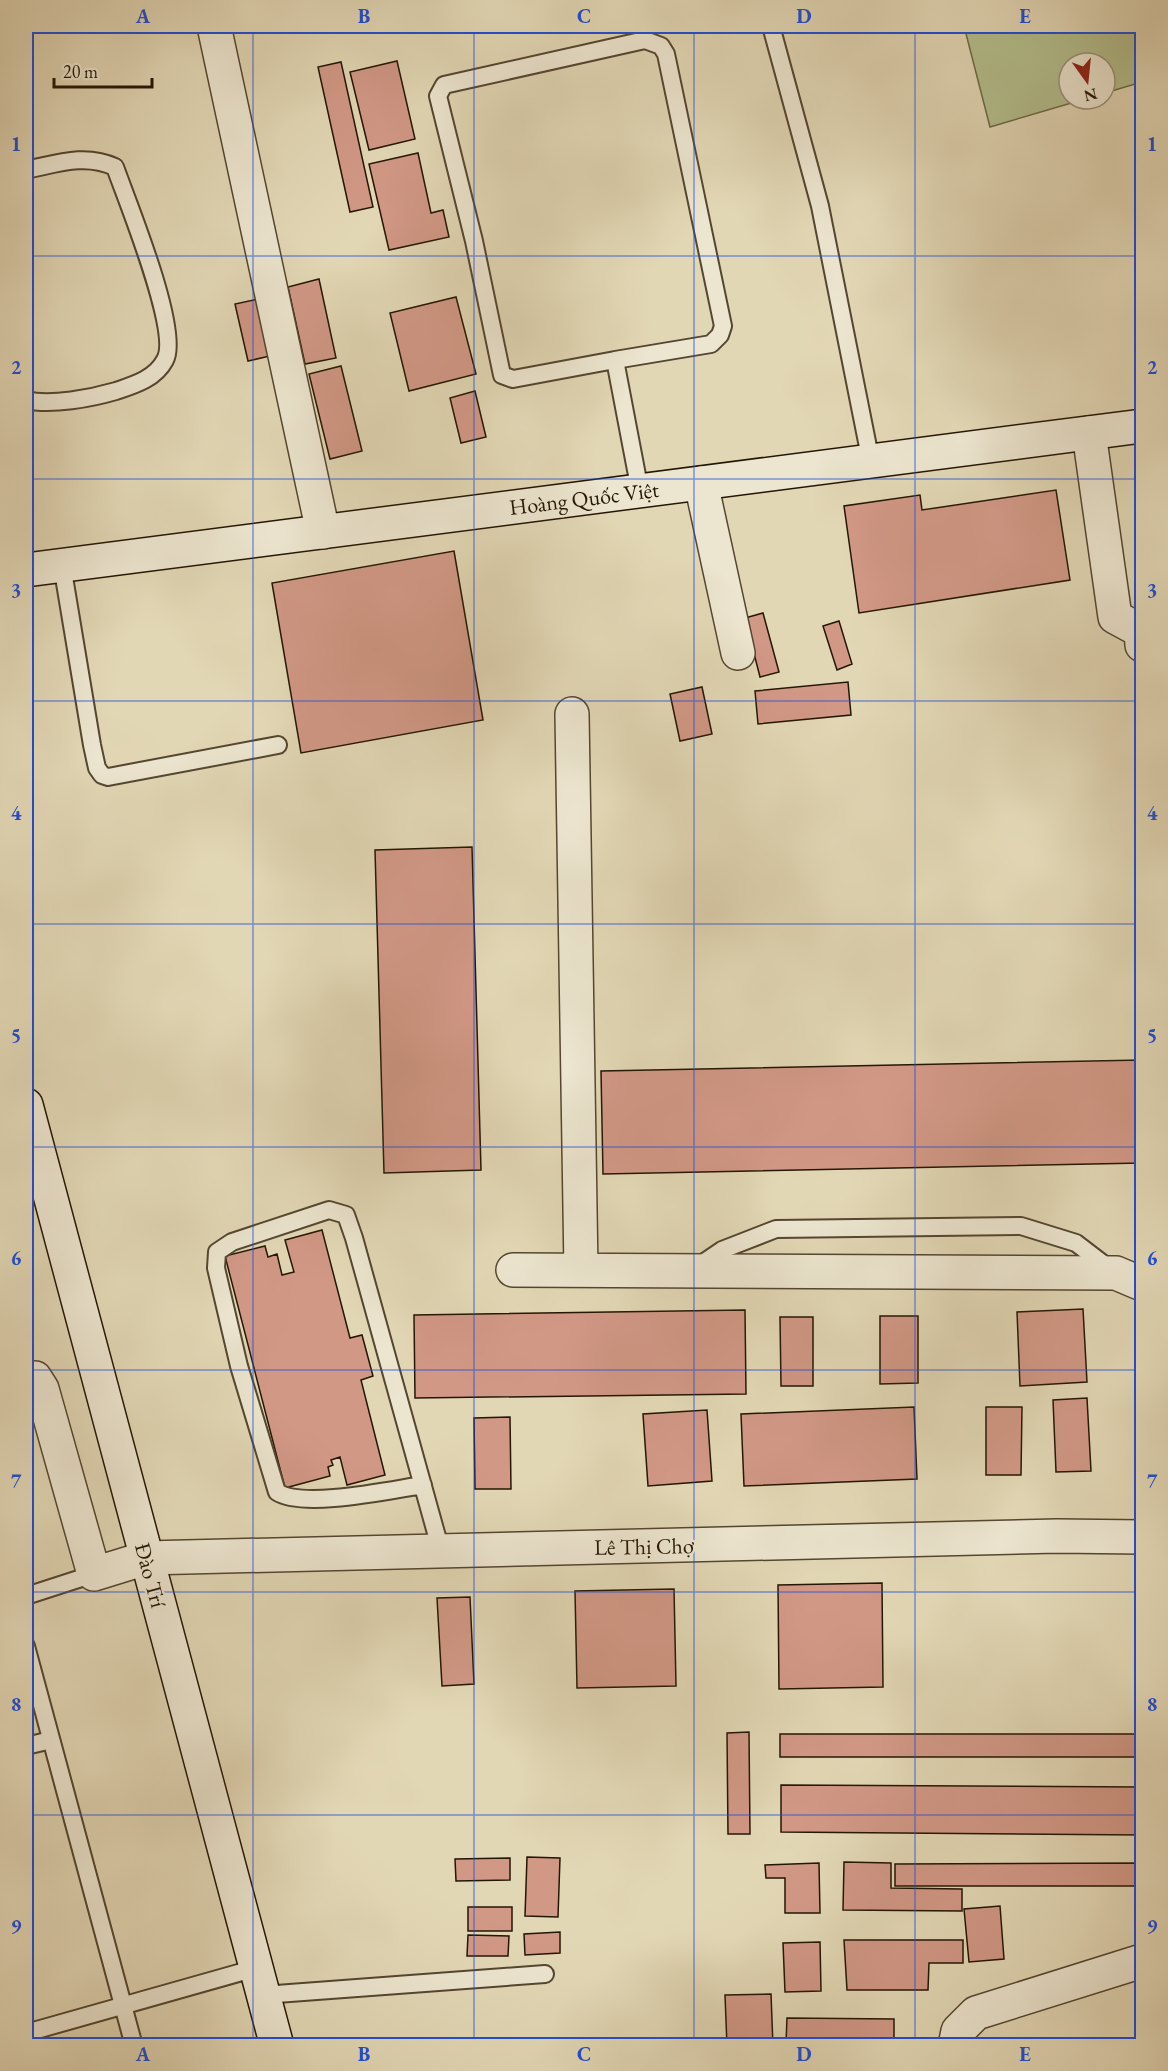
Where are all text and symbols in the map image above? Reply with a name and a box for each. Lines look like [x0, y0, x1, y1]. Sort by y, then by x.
text: A [135, 3, 151, 29]
text: B [358, 3, 370, 29]
text: C [577, 3, 591, 29]
text: D [796, 3, 812, 29]
text: E [1019, 3, 1031, 29]
scale bar [54, 51, 152, 89]
north arrow [1057, 51, 1117, 111]
text: 20 m [63, 60, 98, 83]
text: N [1082, 83, 1100, 107]
text: 1 [11, 131, 21, 157]
text: 1 [1147, 131, 1157, 157]
text: 2 [11, 354, 22, 380]
text: 2 [1147, 354, 1158, 380]
street label: Hoàng Quốc Việt [508, 475, 661, 522]
text: 3 [11, 577, 21, 603]
text: 3 [1147, 577, 1157, 603]
text: 4 [11, 800, 22, 826]
text: 4 [1147, 800, 1158, 826]
text: 5 [11, 1022, 21, 1048]
text: 5 [1147, 1022, 1157, 1048]
text: 6 [11, 1245, 22, 1271]
text: 6 [1147, 1245, 1158, 1271]
text: 7 [11, 1468, 22, 1494]
text: 7 [1147, 1468, 1158, 1494]
street label: Lê Thị Chợ [594, 1531, 695, 1562]
street label: Đào Trí [128, 1540, 173, 1611]
text: 8 [11, 1691, 21, 1717]
text: 8 [1147, 1691, 1157, 1717]
text: 9 [11, 1913, 22, 1939]
text: 9 [1147, 1913, 1158, 1939]
text: A [135, 2041, 151, 2067]
text: B [358, 2041, 370, 2067]
text: C [577, 2041, 591, 2067]
text: D [796, 2041, 812, 2067]
text: E [1019, 2041, 1031, 2067]

